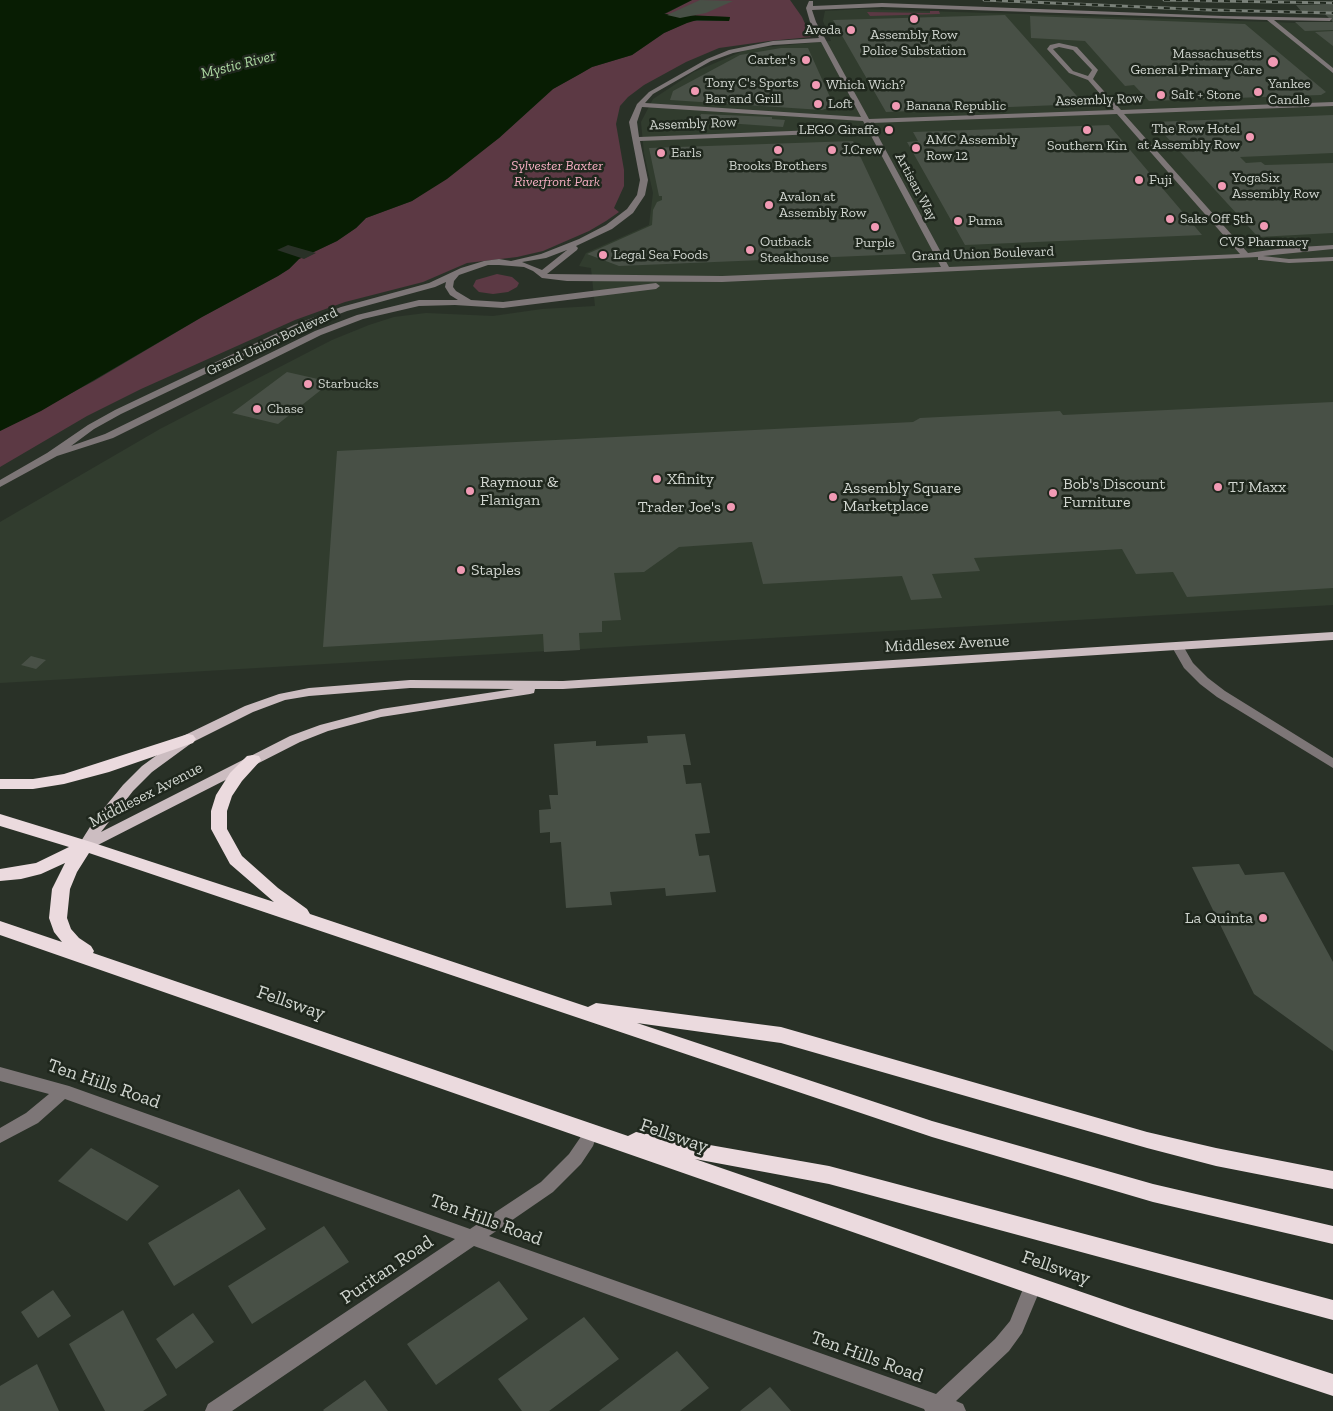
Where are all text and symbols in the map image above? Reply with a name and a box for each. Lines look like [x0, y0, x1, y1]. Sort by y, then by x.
marker: Assembly Row Police Substation [908, 13, 920, 25]
place label: Aveda [805, 22, 841, 38]
marker: Aveda [845, 24, 857, 36]
place label: Assembly Row Police Substation [862, 27, 966, 59]
place label: Massachusetts General Primary Care [1130, 46, 1262, 78]
water label: Mystic River [199, 47, 277, 83]
place label: Carter's [748, 52, 796, 68]
marker: Carter's [800, 54, 812, 66]
marker: Massachusetts General Primary Care [1266, 55, 1280, 69]
place label: Tony C's Sports Bar and Grill [705, 75, 799, 108]
place label: Yankee Candle [1268, 76, 1311, 108]
place label: Which Wich? [826, 77, 905, 93]
marker: Which Wich? [810, 79, 822, 91]
marker: Tony C's Sports Bar and Grill [689, 85, 701, 97]
marker: Yankee Candle [1252, 86, 1264, 98]
place label: Salt + Stone [1171, 87, 1241, 103]
marker: Salt + Stone [1155, 89, 1167, 101]
street label: Assembly Row [1055, 90, 1143, 110]
place label: Loft [828, 96, 852, 112]
marker: Loft [812, 98, 824, 110]
place label: Banana Republic [906, 98, 1006, 114]
marker: Banana Republic [890, 100, 902, 112]
street label: Assembly Row [649, 114, 737, 134]
place label: The Row Hotel at Assembly Row [1137, 121, 1240, 154]
place label: LEGO Giraffe [799, 122, 879, 138]
marker: LEGO Giraffe [883, 124, 895, 136]
marker: Southern Kin [1081, 124, 1093, 136]
marker: The Row Hotel at Assembly Row [1244, 131, 1256, 143]
place label: AMC Assembly Row 12 [926, 132, 1018, 164]
place label: Southern Kin [1047, 138, 1127, 154]
place label: J.Crew [842, 142, 883, 158]
marker: AMC Assembly Row 12 [910, 142, 922, 154]
marker: Brooks Brothers [772, 144, 784, 156]
marker: J.Crew [826, 144, 838, 156]
place label: Earls [671, 145, 702, 161]
marker: Earls [655, 147, 667, 159]
street label: Artisan Way [891, 150, 941, 224]
park label: Sylvester Baxter Riverfront Park [511, 158, 603, 190]
place label: Brooks Brothers [729, 158, 827, 174]
place label: YogaSix Assembly Row [1232, 170, 1320, 202]
place label: Fuji [1149, 172, 1172, 188]
marker: Fuji [1133, 174, 1145, 186]
marker: YogaSix Assembly Row [1216, 180, 1228, 192]
place label: Avalon at Assembly Row [779, 189, 867, 222]
marker: Avalon at Assembly Row [763, 199, 775, 211]
place label: Saks Off 5th [1180, 211, 1253, 227]
place label: Puma [968, 213, 1003, 229]
marker: Saks Off 5th [1164, 213, 1176, 225]
marker: Puma [952, 215, 964, 227]
marker: CVS Pharmacy [1258, 220, 1270, 232]
marker: Purple [869, 221, 881, 233]
place label: Outback Steakhouse [760, 234, 829, 266]
place label: CVS Pharmacy [1219, 234, 1309, 250]
place label: Purple [855, 235, 895, 251]
street label: Grand Union Boulevard [912, 243, 1054, 265]
marker: Outback Steakhouse [744, 244, 756, 256]
place label: Legal Sea Foods [613, 247, 708, 263]
marker: Legal Sea Foods [597, 249, 609, 261]
street label: Grand Union Boulevard [204, 304, 340, 380]
place label: Starbucks [318, 376, 379, 392]
marker: Starbucks [302, 378, 314, 390]
place label: Chase [267, 401, 303, 417]
marker: Chase [251, 403, 263, 415]
place label: Xfinity [667, 469, 714, 489]
place label: Raymour & Flanigan [480, 472, 558, 510]
marker: Xfinity [651, 473, 663, 485]
place label: Bob's Discount Furniture [1063, 474, 1165, 512]
place label: TJ Maxx [1228, 477, 1286, 497]
place label: Assembly Square Marketplace [843, 478, 961, 516]
marker: TJ Maxx [1212, 481, 1224, 493]
marker: Raymour & Flanigan [464, 485, 476, 497]
marker: Bob's Discount Furniture [1047, 487, 1059, 499]
marker: Assembly Square Marketplace [827, 491, 839, 503]
place label: Trader Joe's [638, 497, 721, 517]
marker: Trader Joe's [725, 501, 737, 513]
place label: Staples [471, 560, 521, 580]
marker: Staples [455, 564, 467, 576]
street label: Middlesex Avenue [884, 631, 1010, 657]
street label: Middlesex Avenue [86, 758, 206, 832]
place label: La Quinta [1185, 908, 1253, 928]
marker: La Quinta [1257, 912, 1269, 924]
street label: Fellsway [254, 981, 328, 1025]
street label: Ten Hills Road [45, 1054, 163, 1114]
street label: Fellsway [637, 1114, 711, 1158]
street label: Ten Hills Road [427, 1189, 545, 1251]
street label: Puritan Road [336, 1231, 438, 1309]
street label: Fellsway [1019, 1246, 1093, 1290]
street label: Ten Hills Road [808, 1326, 926, 1388]

